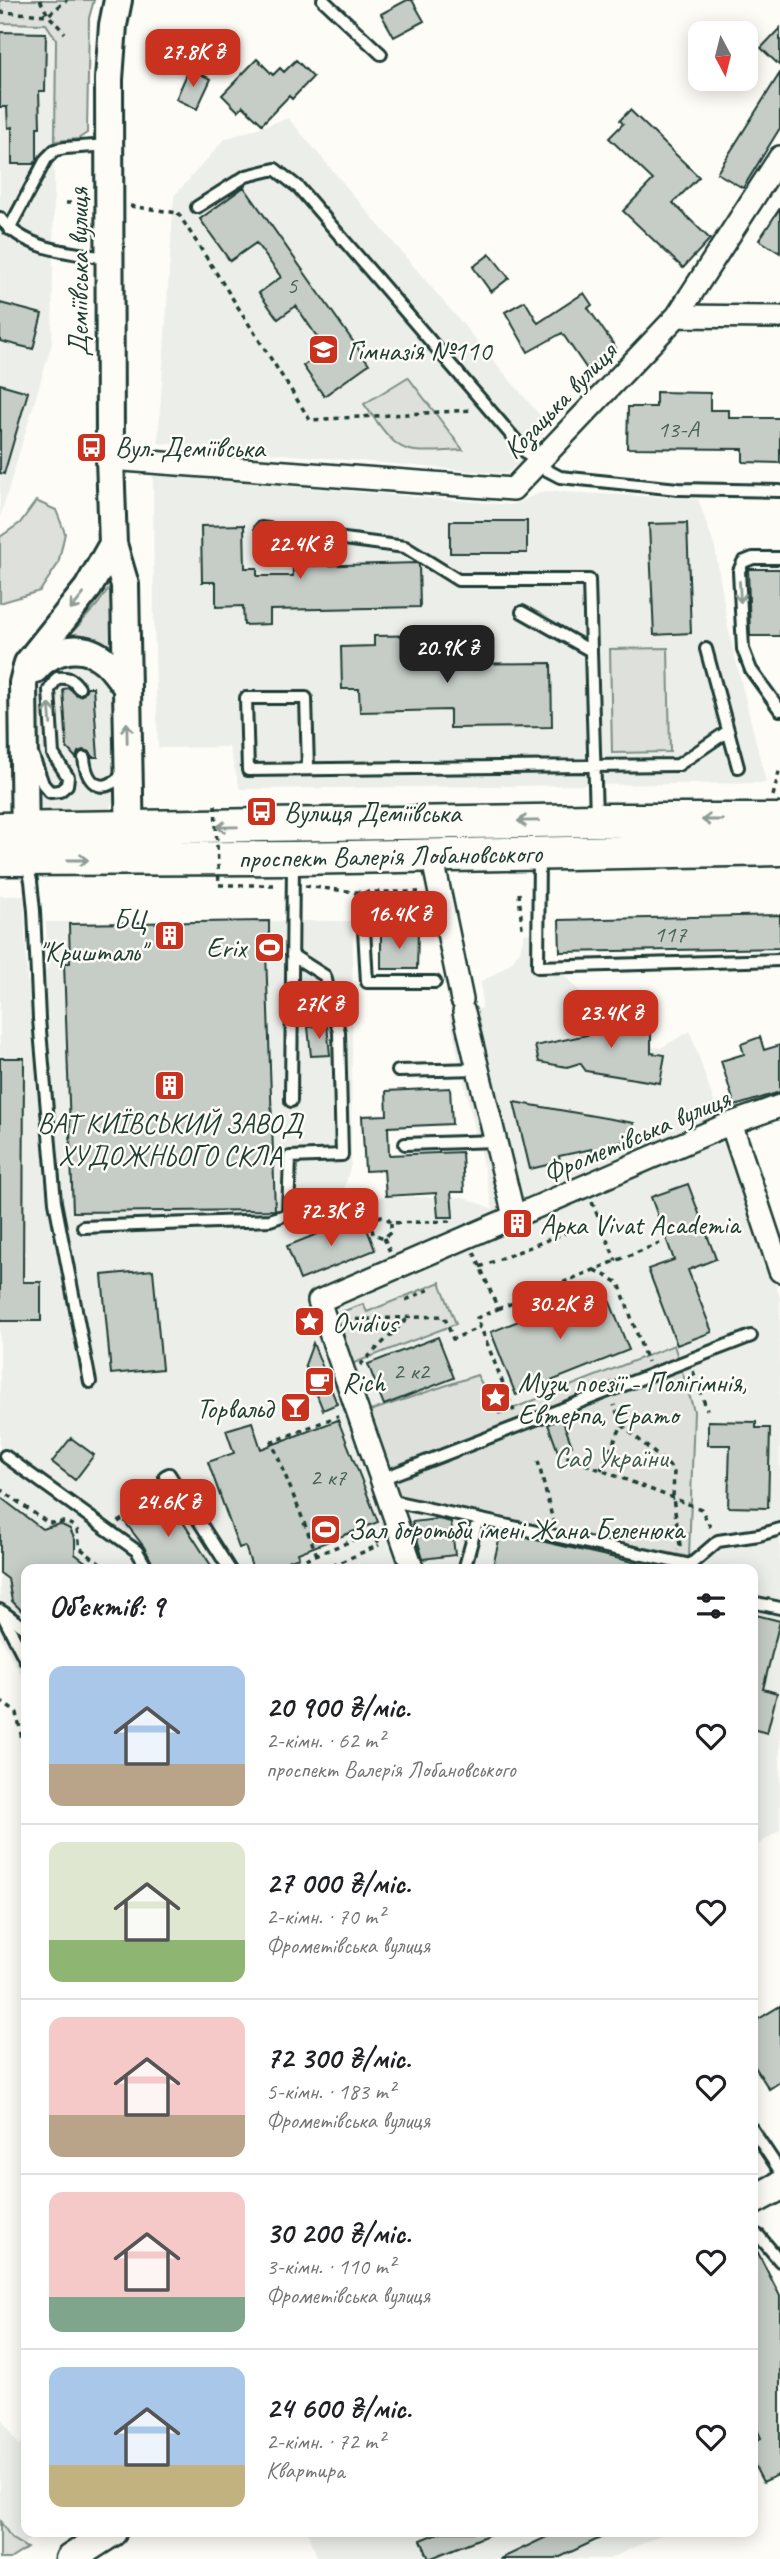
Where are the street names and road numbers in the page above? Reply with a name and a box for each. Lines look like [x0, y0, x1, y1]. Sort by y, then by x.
street label: Деміївська вулиця [61, 187, 96, 357]
street label: Козацька вулиця [495, 333, 626, 467]
street label: проспект Валерія Лобановського [238, 835, 544, 876]
street label: Фрометівська вулиця [537, 1080, 736, 1191]

